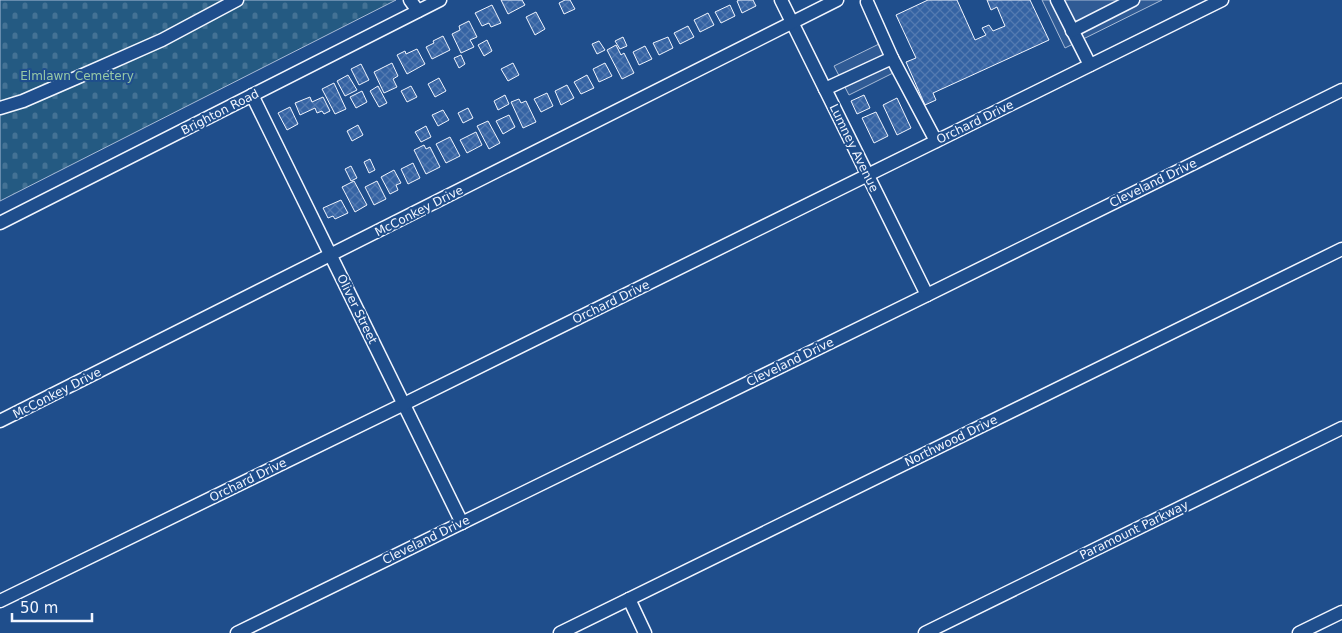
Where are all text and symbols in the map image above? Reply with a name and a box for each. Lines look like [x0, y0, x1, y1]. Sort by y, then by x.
park label: Elmlawn Cemetery [20, 69, 134, 83]
street label: Brighton Road [179, 86, 261, 138]
street label: Orchard Drive [934, 97, 1016, 147]
street label: Lumney Avenue [827, 102, 881, 194]
street label: Cleveland Drive [1107, 156, 1199, 210]
street label: McConkey Drive [373, 183, 465, 239]
street label: Oliver Street [334, 272, 380, 346]
street label: Orchard Drive [570, 277, 652, 327]
street label: Cleveland Drive [744, 335, 836, 389]
street label: McConkey Drive [11, 365, 103, 421]
street label: Northwood Drive [902, 412, 1000, 470]
street label: Orchard Drive [207, 455, 289, 505]
street label: Paramount Parkway [1077, 498, 1191, 562]
street label: Cleveland Drive [380, 513, 472, 567]
scale bar [12, 590, 92, 622]
text: 50 m [20, 599, 58, 617]

